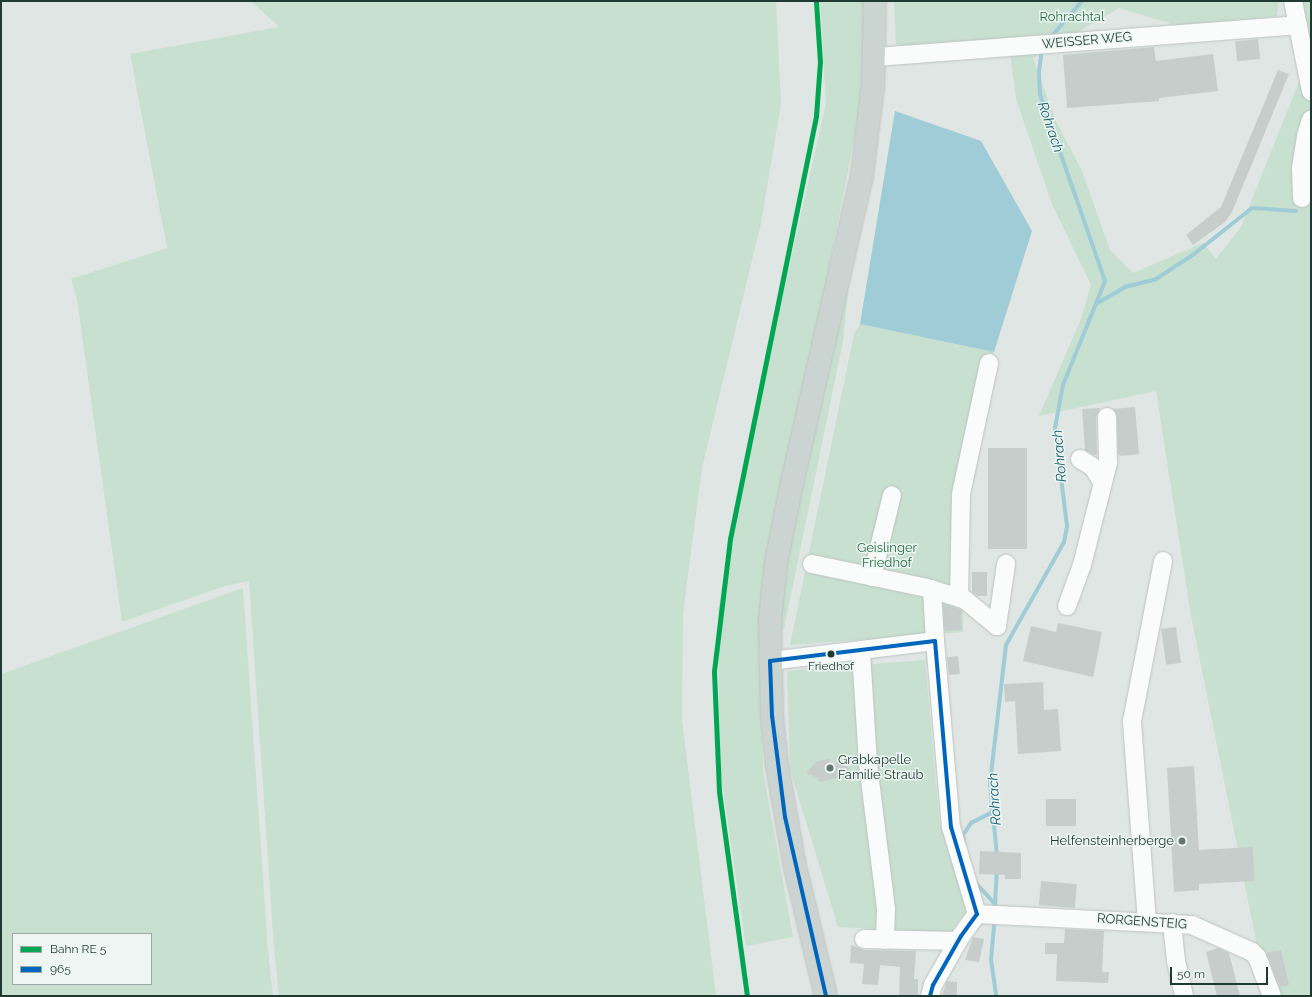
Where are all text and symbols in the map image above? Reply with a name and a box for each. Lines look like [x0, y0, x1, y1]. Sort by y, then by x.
park label: Rohrachtal [1040, 9, 1104, 25]
street label: WEISSER WEG [1041, 29, 1133, 53]
water label: Rohrach [1034, 99, 1068, 155]
water label: Rohrach [1048, 429, 1070, 483]
park label: Geislinger Friedhof [857, 541, 917, 572]
marker: Friedhof [826, 649, 836, 659]
place label: Friedhof [808, 660, 854, 674]
place label: Grabkapelle Familie Straub [838, 753, 923, 784]
marker: Grabkapelle Familie Straub [825, 763, 835, 773]
water label: Rohrach [984, 772, 1004, 826]
place label: Helfensteinherberge [1050, 833, 1174, 849]
marker: Helfensteinherberge [1177, 836, 1187, 846]
street label: RORGENSTEIG [1096, 911, 1188, 933]
legend [12, 933, 152, 985]
text: Bahn RE 5 [50, 942, 106, 956]
scale bar [1172, 959, 1270, 985]
text: 965 [50, 962, 71, 976]
text: 50 m [1177, 967, 1205, 981]

